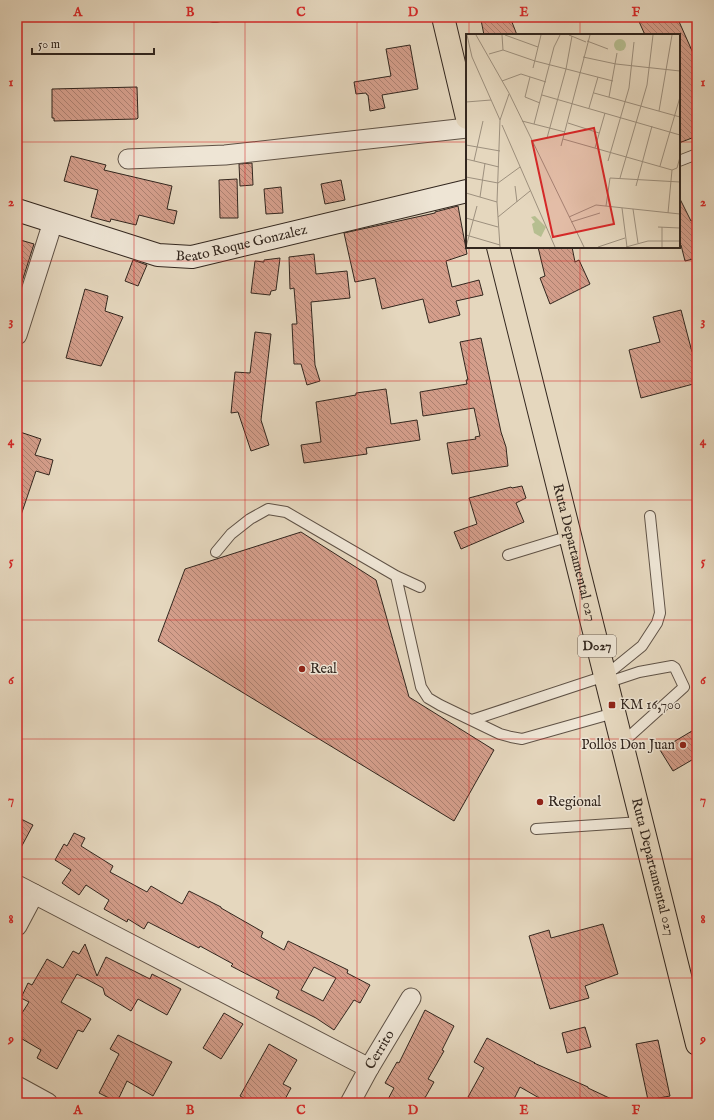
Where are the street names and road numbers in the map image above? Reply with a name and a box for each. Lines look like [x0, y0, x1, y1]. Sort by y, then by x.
street label: Beato Roque Gonzalez [175, 221, 309, 266]
street label: Ruta Departamental 027 [548, 482, 600, 623]
road number: D027 [578, 635, 616, 657]
street label: Ruta Departamental 027 [627, 796, 679, 938]
street label: Cerrito [361, 1026, 399, 1073]

